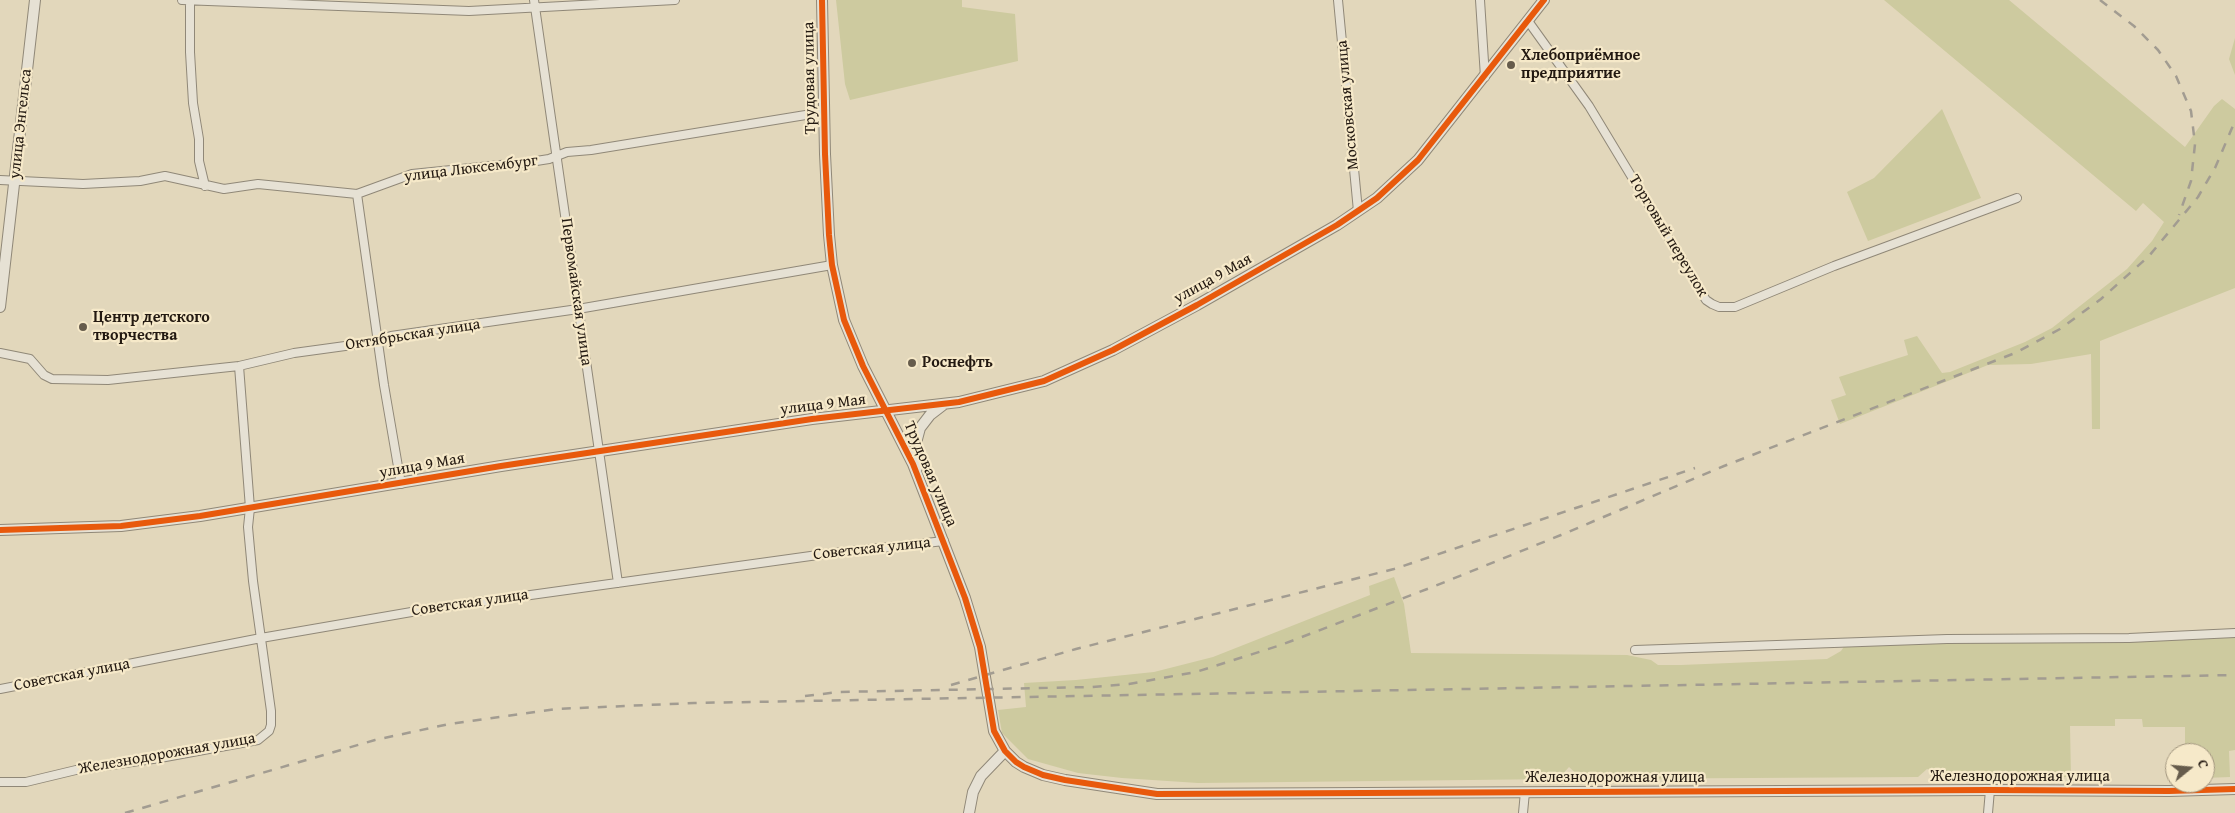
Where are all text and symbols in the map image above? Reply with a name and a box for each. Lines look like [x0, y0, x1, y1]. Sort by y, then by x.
street label: Трудовая улица [799, 21, 821, 135]
street label: Московская улица [1333, 39, 1363, 171]
place label: Хлебоприёмное предприятие [1521, 46, 1640, 84]
marker: Хлебоприёмное предприятие [1505, 59, 1517, 71]
street label: улица Энгельса [6, 68, 36, 180]
street label: улица Люксембург [403, 151, 539, 187]
street label: Торговый переулок [1624, 172, 1712, 300]
street label: Первомайская улица [556, 217, 596, 367]
street label: улица 9 Мая [1171, 250, 1255, 308]
place label: Центр детского творчества [93, 308, 210, 346]
street label: Октябрьская улица [344, 315, 482, 355]
marker: Центр детского творчества [77, 321, 89, 333]
place label: Роснефть [922, 353, 993, 373]
marker: Роснефть [906, 357, 918, 369]
street label: улица 9 Мая [779, 390, 867, 420]
street label: Трудовая улица [899, 418, 961, 530]
street label: улица 9 Мая [378, 449, 466, 483]
street label: Советская улица [812, 533, 932, 565]
street label: Советская улица [410, 585, 530, 621]
street label: Советская улица [12, 654, 132, 696]
street label: Железнодорожная улица [77, 729, 257, 779]
north arrow [2165, 743, 2215, 793]
text: С [2193, 757, 2214, 771]
street label: Железнодорожная улица [1930, 767, 2110, 787]
street label: Железнодорожная улица [1525, 768, 1705, 788]

